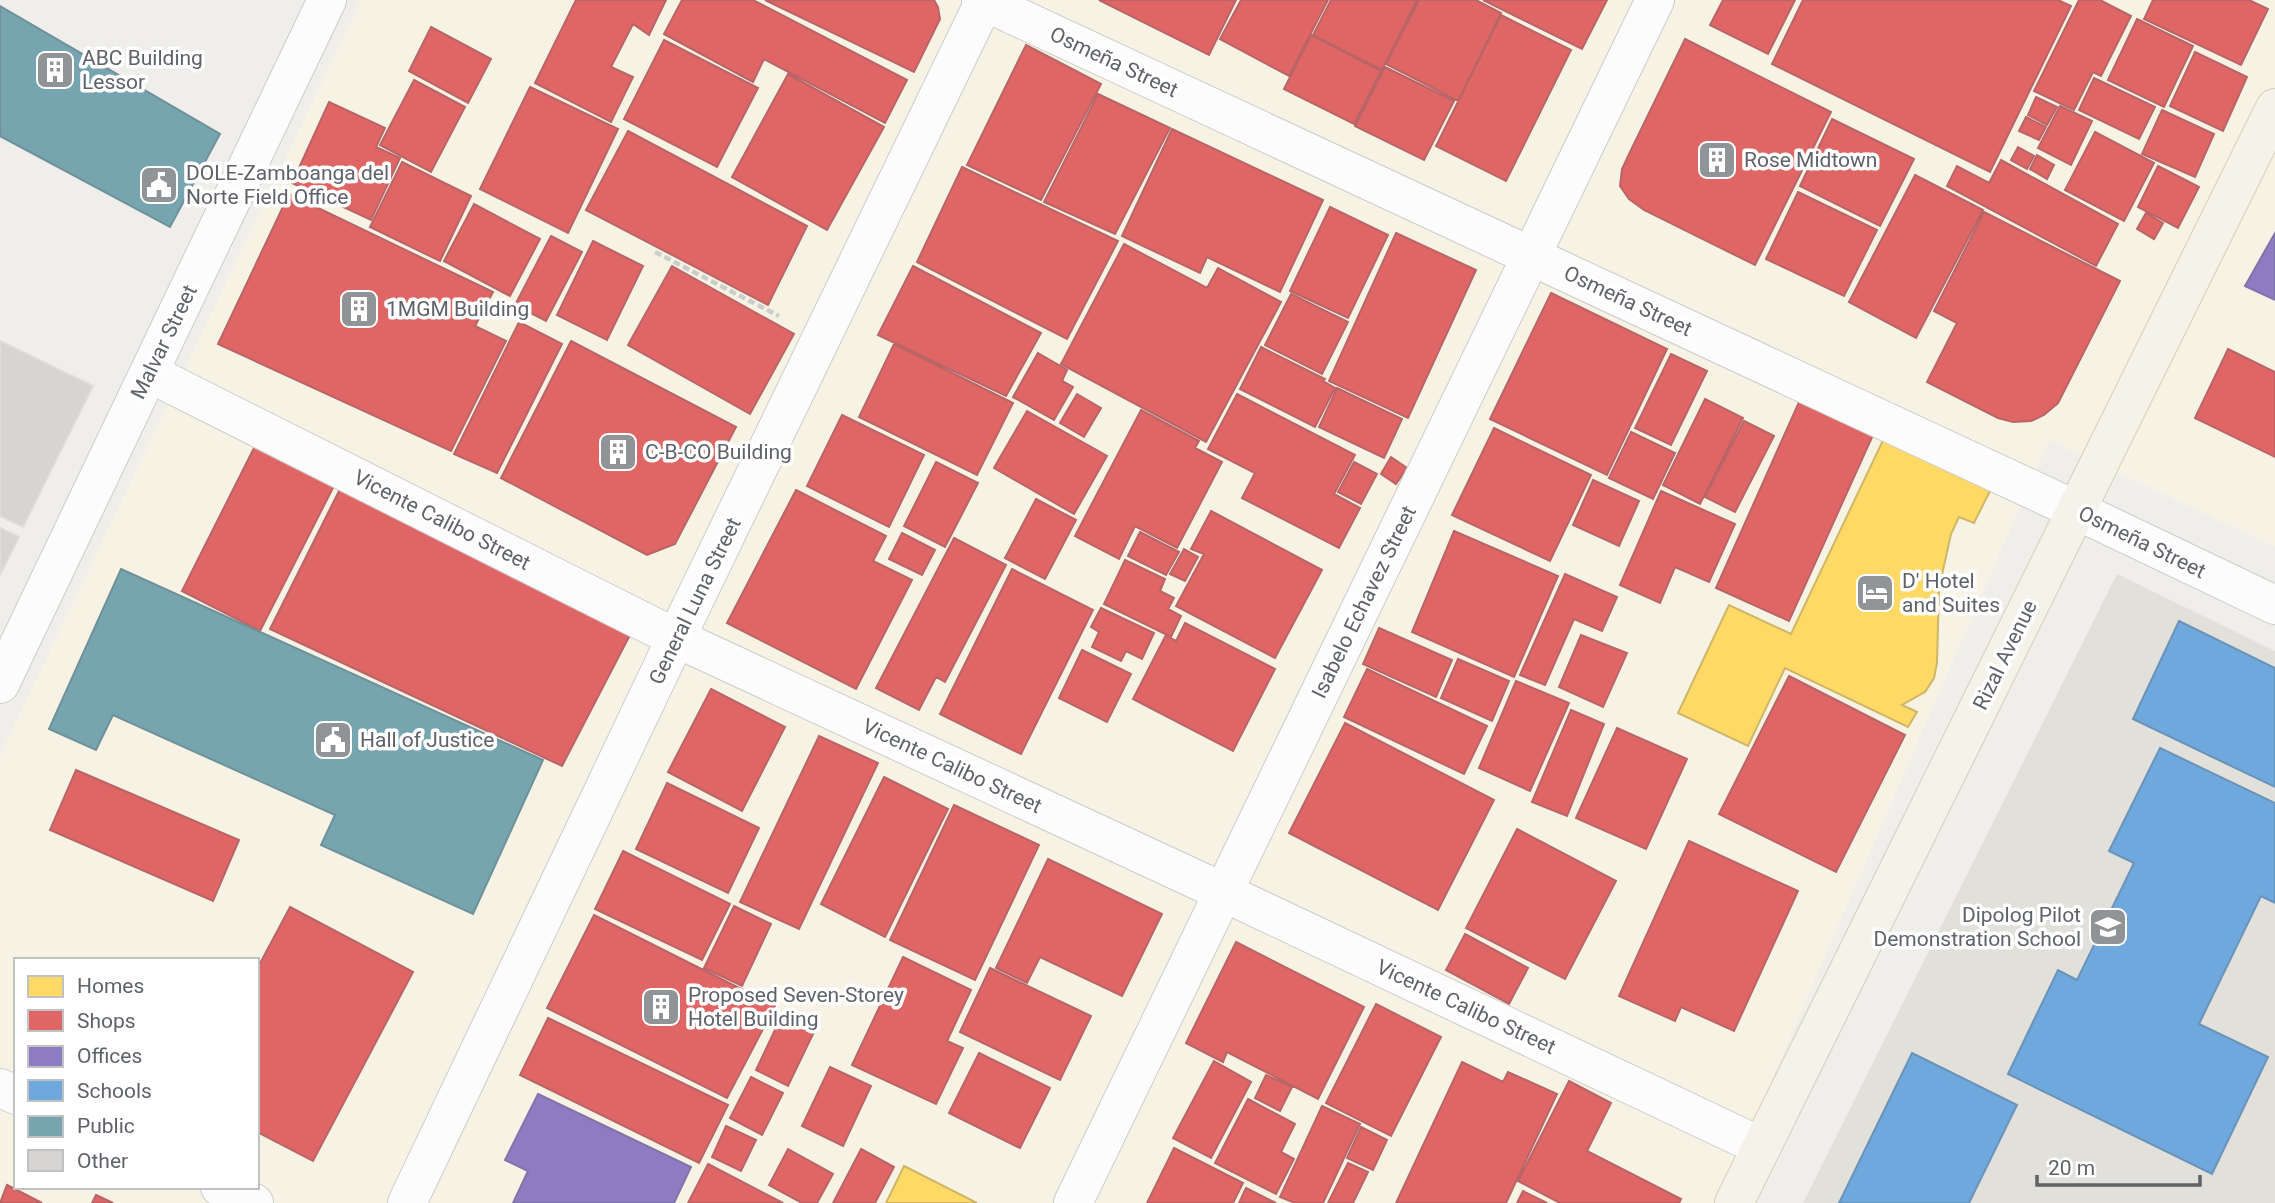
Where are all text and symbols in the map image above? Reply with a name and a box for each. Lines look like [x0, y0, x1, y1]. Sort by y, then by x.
street label: Osmeña Street [1046, 22, 1182, 102]
place label: ABC Building Lessor [82, 46, 203, 94]
building icon: ABC Building Lessor [34, 49, 76, 91]
building icon: Rose Midtown [1696, 139, 1738, 181]
place label: Rose Midtown [1744, 148, 1877, 172]
place label: DOLE-Zamboanga del Norte Field Office [186, 161, 389, 209]
public building icon: DOLE-Zamboanga del Norte Field Office [138, 164, 180, 206]
street label: Osmeña Street [1560, 261, 1696, 341]
street label: Malvar Street [126, 281, 202, 403]
building icon: 1MGM Building [338, 288, 380, 330]
place label: 1MGM Building [386, 297, 529, 321]
building icon: C-B-CO Building [597, 431, 639, 473]
place label: C-B-CO Building [645, 440, 792, 464]
street label: Vicente Calibo Street [350, 465, 534, 575]
street label: Osmeña Street [2075, 501, 2210, 583]
street label: Isabelo Echavez Street [1307, 502, 1421, 702]
street label: General Luna Street [644, 514, 746, 688]
place label: D' Hotel and Suites [1902, 569, 2000, 617]
hotel icon: D' Hotel and Suites [1854, 572, 1896, 614]
street label: Rizal Avenue [1968, 596, 2042, 714]
street label: Vicente Calibo Street [859, 714, 1046, 818]
public building icon: Hall of Justice [312, 719, 354, 761]
place label: Hall of Justice [360, 728, 494, 752]
place label: Dipolog Pilot Demonstration School [1873, 903, 2081, 951]
school or university icon: Dipolog Pilot Demonstration School [2087, 906, 2129, 948]
street label: Vicente Calibo Street [1373, 955, 1560, 1059]
legend [14, 958, 259, 1189]
text: Homes [77, 974, 144, 998]
place label: Proposed Seven-Storey Hotel Building [688, 983, 904, 1031]
building icon: Proposed Seven-Storey Hotel Building [640, 986, 682, 1028]
text: Shops [77, 1009, 136, 1033]
text: Offices [77, 1044, 142, 1068]
text: Schools [77, 1079, 152, 1103]
text: Public [77, 1114, 135, 1138]
scale bar [2037, 1144, 2200, 1188]
text: Other [77, 1149, 128, 1173]
text: 20 m [2048, 1156, 2095, 1180]

